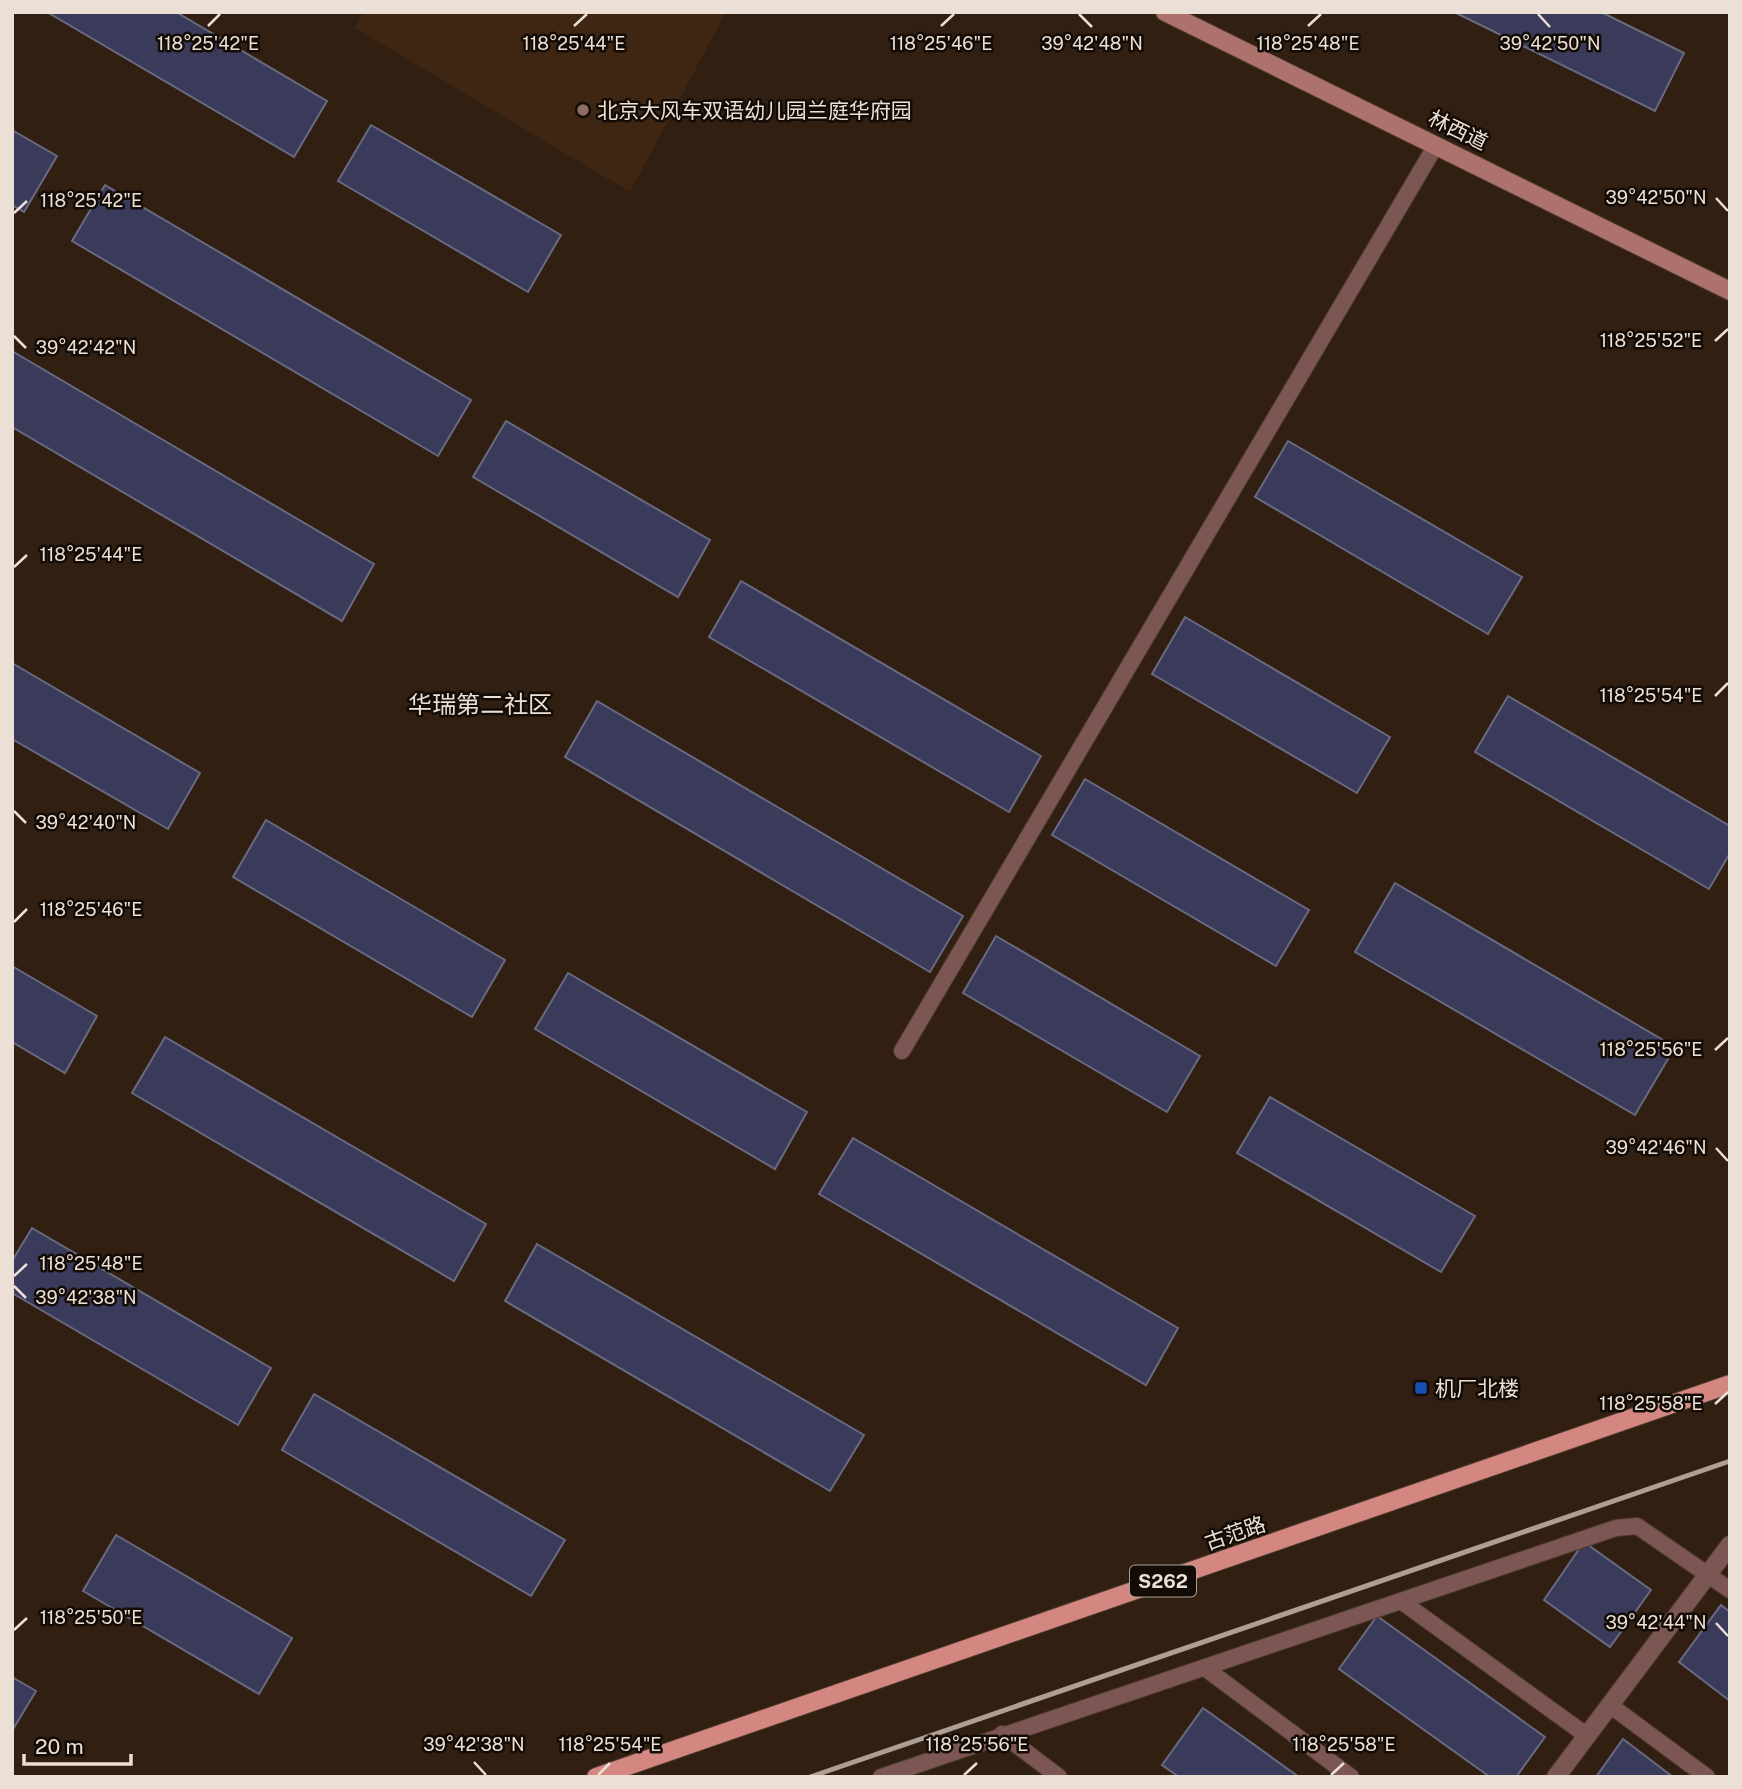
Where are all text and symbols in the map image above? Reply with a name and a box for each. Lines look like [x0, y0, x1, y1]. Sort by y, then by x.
text: 118°25'42"E [157, 33, 259, 54]
text: 118°25'44"E [523, 33, 625, 54]
text: 118°25'46"E [890, 33, 992, 54]
text: 39°42'48"N [1041, 33, 1143, 54]
text: 118°25'48"E [1256, 33, 1360, 54]
text: 39°42'50"N [1499, 33, 1601, 54]
place label: 北京大风车双语幼儿园兰庭华府园 [597, 98, 912, 123]
marker: 北京大风车双语幼儿园兰庭华府园 [575, 102, 591, 118]
street label: 林西道 [1424, 105, 1492, 155]
text: 39°42'50"N [1605, 187, 1707, 208]
text: 118°25'42"E [40, 190, 142, 211]
text: 118°25'52"E [1600, 330, 1702, 351]
text: 39°42'42"N [36, 337, 136, 358]
text: 118°25'44"E [40, 544, 142, 565]
text: 118°25'54"E [1599, 685, 1703, 706]
district label: 华瑞第二社区 [408, 690, 552, 718]
text: 39°42'40"N [36, 812, 136, 833]
text: 118°25'46"E [40, 899, 142, 920]
text: 118°25'56"E [1600, 1039, 1702, 1060]
text: 39°42'46"N [1605, 1137, 1707, 1158]
text: 118°25'48"E [39, 1253, 143, 1274]
text: 39°42'38"N [35, 1287, 137, 1308]
place label: 机厂北楼 [1435, 1376, 1519, 1401]
marker: 机厂北楼 [1413, 1380, 1429, 1396]
text: 118°25'58"E [1599, 1393, 1703, 1414]
street label: 古范路 [1201, 1511, 1269, 1555]
road number: S262 [1130, 1566, 1196, 1596]
text: 118°25'50"E [40, 1607, 142, 1628]
text: 39°42'44"N [1605, 1612, 1707, 1633]
scale bar [24, 1722, 131, 1766]
text: 20 m [35, 1734, 84, 1759]
text: 39°42'38"N [423, 1734, 525, 1755]
text: 118°25'54"E [558, 1734, 662, 1755]
text: 118°25'56"E [926, 1734, 1028, 1755]
text: 118°25'58"E [1292, 1734, 1396, 1755]

